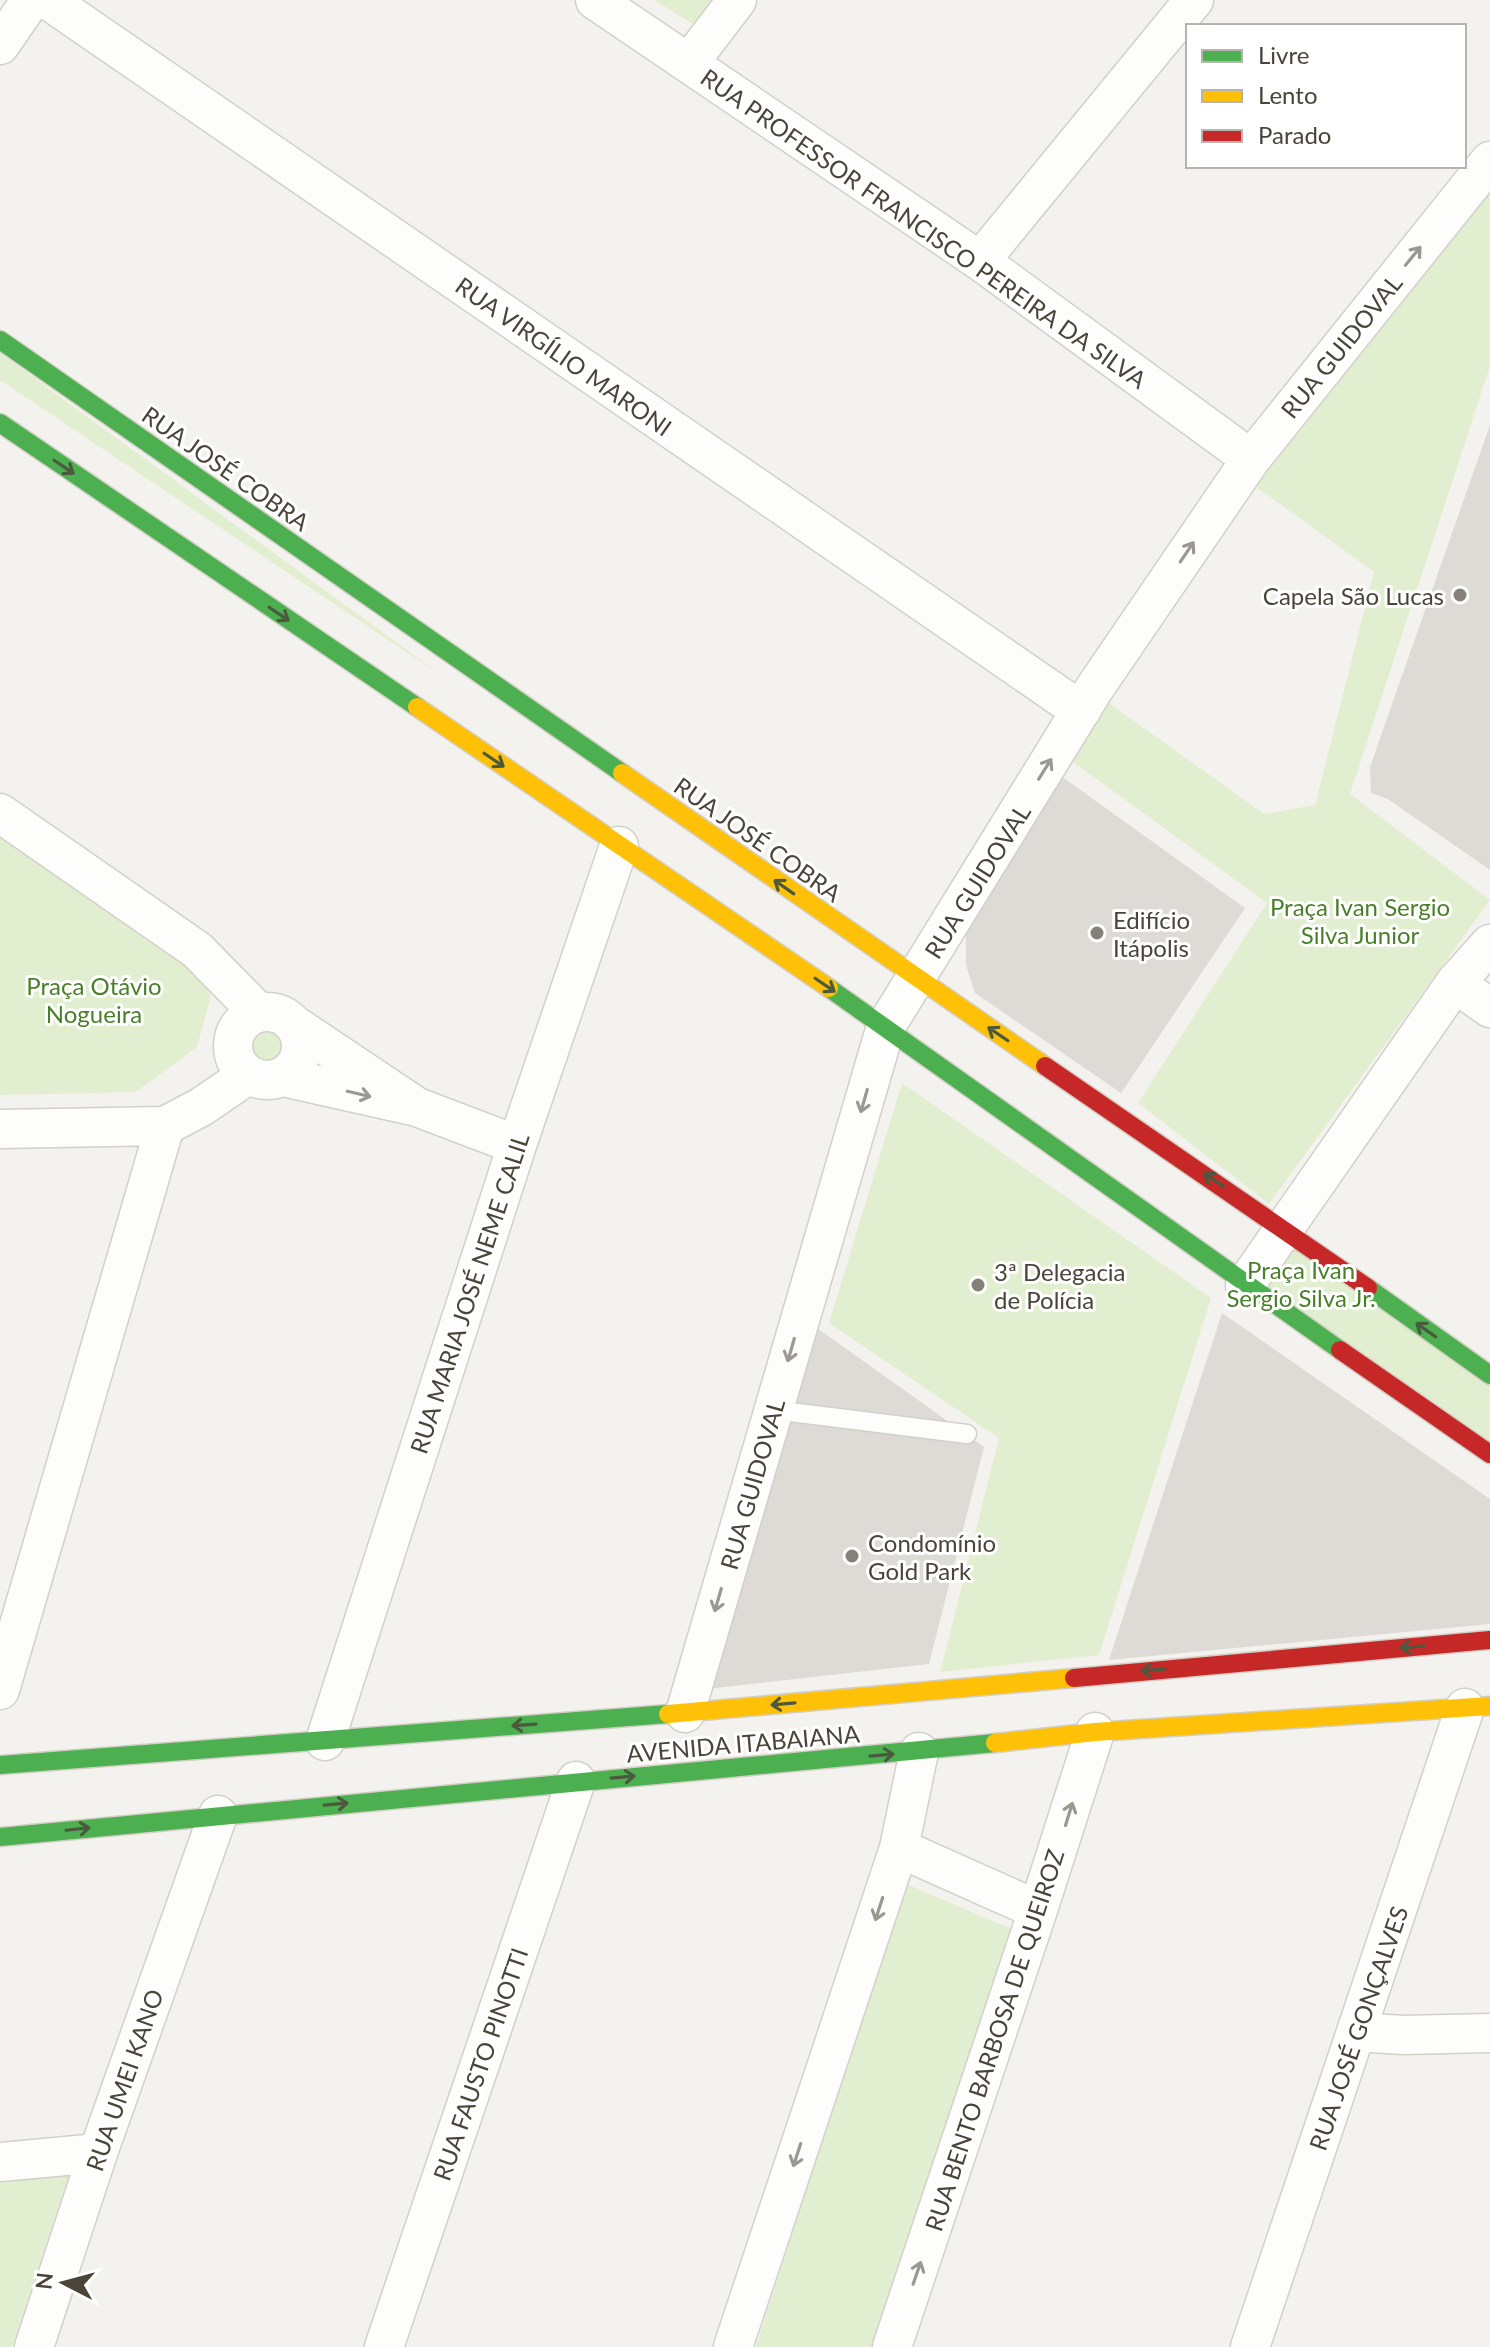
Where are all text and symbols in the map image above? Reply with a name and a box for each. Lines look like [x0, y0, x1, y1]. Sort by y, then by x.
legend [1186, 24, 1466, 168]
text: Livre [1258, 40, 1309, 69]
street label: RUA PROFESSOR FRANCISCO PEREIRA DA SILVA [696, 62, 1153, 394]
text: Lento [1258, 80, 1318, 109]
text: Parado [1258, 120, 1331, 149]
one-way arrow [1404, 246, 1422, 267]
street label: RUA GUIDOVAL [1274, 268, 1408, 424]
street label: RUA VIRGÍLIO MARONI [450, 270, 678, 442]
street label: RUA JOSÉ COBRA [137, 400, 316, 537]
one-way arrow [53, 459, 75, 475]
one-way arrow [1179, 541, 1196, 563]
place label: Capela São Lucas [1263, 581, 1444, 610]
marker: Capela São Lucas [1451, 586, 1469, 604]
one-way arrow [267, 606, 290, 622]
one-way arrow [482, 752, 504, 768]
one-way arrow [1038, 758, 1054, 781]
street label: RUA JOSÉ COBRA [669, 771, 848, 908]
street label: RUA GUIDOVAL [918, 799, 1036, 963]
one-way arrow [774, 879, 796, 895]
park label: Praça Ivan Sergio Silva Junior [1270, 892, 1450, 949]
place label: Edifício Itápolis [1113, 905, 1190, 962]
marker: Edifício Itápolis [1088, 924, 1106, 942]
park label: Praça Otávio Nogueira [26, 971, 162, 1028]
one-way arrow [813, 976, 835, 993]
one-way arrow [988, 1026, 1010, 1043]
one-way arrow [345, 1087, 371, 1102]
one-way arrow [856, 1087, 871, 1113]
street label: RUA MARIA JOSÉ NEME CALIL [403, 1129, 535, 1457]
one-way arrow [1203, 1172, 1225, 1188]
park label: Praça Ivan Sergio Silva Jr. [1226, 1255, 1376, 1312]
place label: 3ª Delegacia de Polícia [994, 1257, 1126, 1314]
marker: 3ª Delegacia de Polícia [969, 1276, 987, 1294]
one-way arrow [1416, 1321, 1438, 1338]
one-way arrow [783, 1337, 798, 1363]
street label: RUA GUIDOVAL [714, 1395, 790, 1573]
place label: Condomínio Gold Park [868, 1528, 996, 1585]
marker: Condomínio Gold Park [843, 1547, 861, 1565]
one-way arrow [710, 1586, 725, 1612]
one-way arrow [1399, 1640, 1426, 1655]
one-way arrow [1140, 1663, 1167, 1678]
one-way arrow [770, 1697, 797, 1712]
one-way arrow [511, 1718, 538, 1733]
street label: AVENIDA ITABAIANA [625, 1718, 862, 1768]
one-way arrow [868, 1747, 895, 1762]
one-way arrow [609, 1769, 636, 1784]
one-way arrow [322, 1796, 349, 1811]
one-way arrow [1062, 1801, 1077, 1827]
one-way arrow [64, 1821, 91, 1836]
street label: RUA BENTO BARBOSA DE QUEIROZ [918, 1845, 1070, 2235]
one-way arrow [870, 1896, 885, 1921]
street label: RUA JOSÉ GONÇALVES [1303, 1902, 1413, 2154]
street label: RUA FAUSTO PINOTTI [427, 1944, 533, 2184]
street label: RUA UMEI KANO [79, 1985, 169, 2175]
one-way arrow [788, 2143, 803, 2168]
north arrow [24, 2243, 104, 2323]
one-way arrow [910, 2261, 925, 2286]
text: N [29, 2271, 58, 2291]

